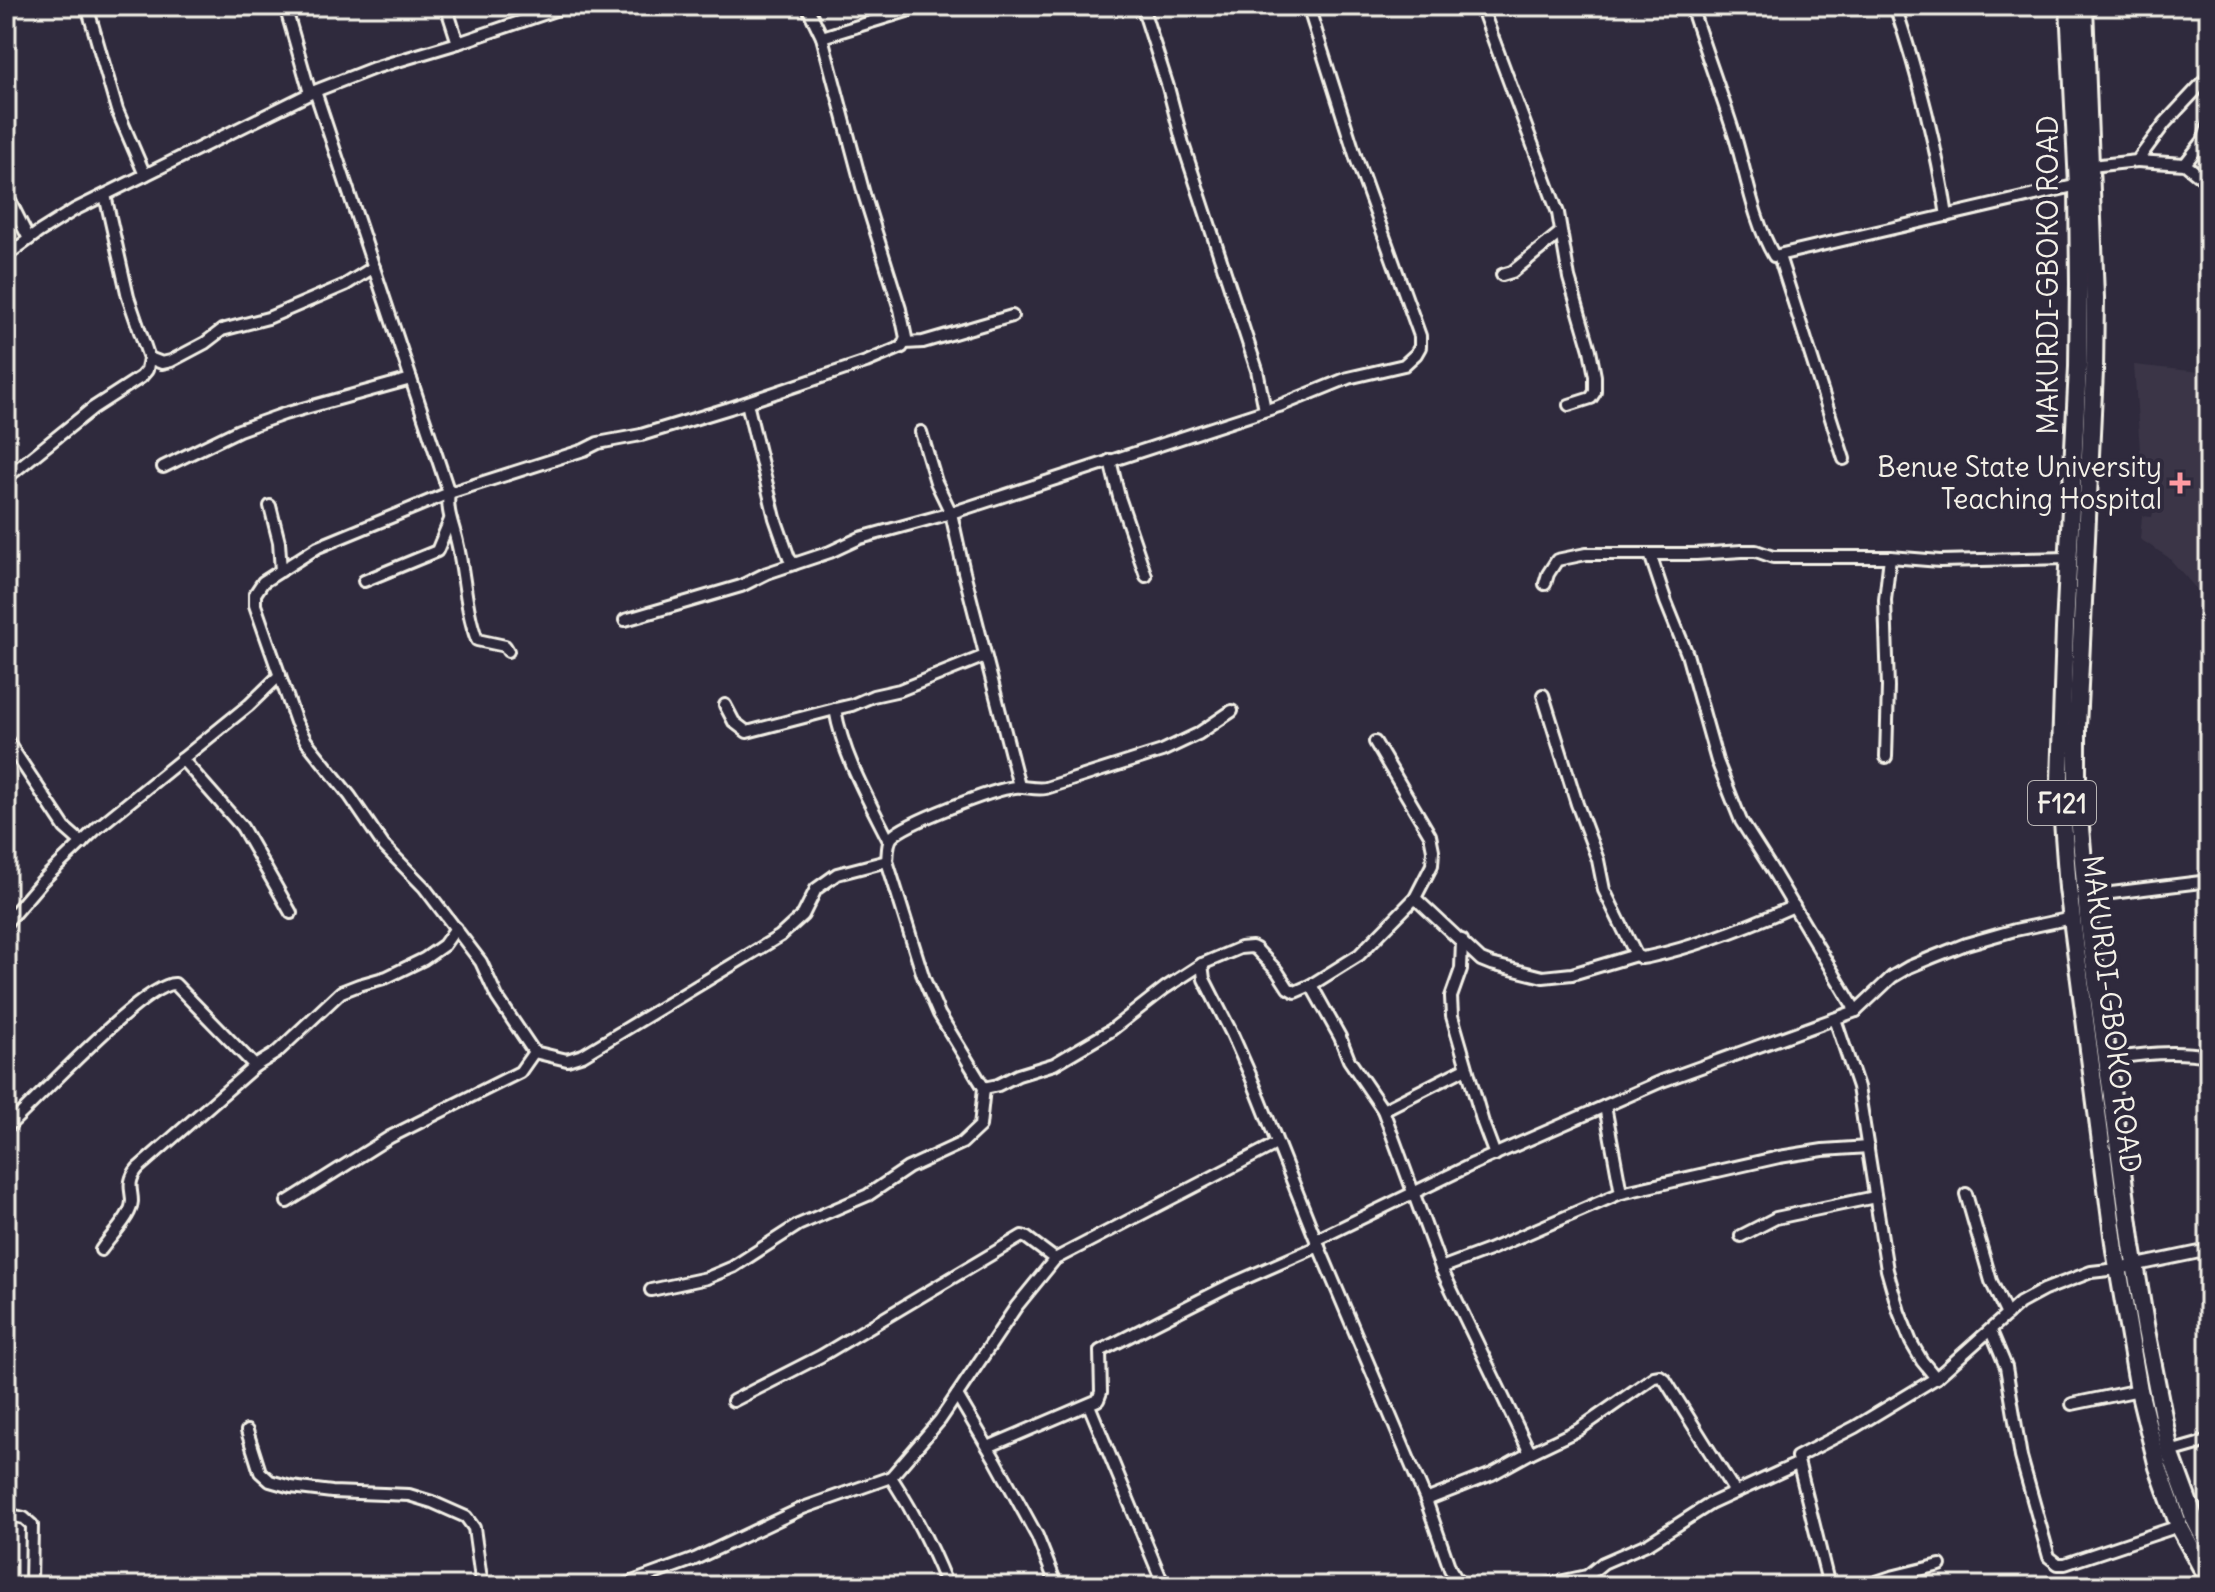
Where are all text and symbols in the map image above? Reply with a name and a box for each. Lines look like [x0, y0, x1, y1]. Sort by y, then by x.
street label: MAKURDI-GBOKO ROAD [2030, 115, 2066, 435]
place label: Benue State University Teaching Hospital [1877, 449, 2162, 517]
marker: Benue State University Teaching Hospital [2169, 472, 2191, 494]
road number: F121 [2028, 781, 2096, 825]
street label: MAKURDI-GBOKO ROAD [2075, 853, 2149, 1175]

